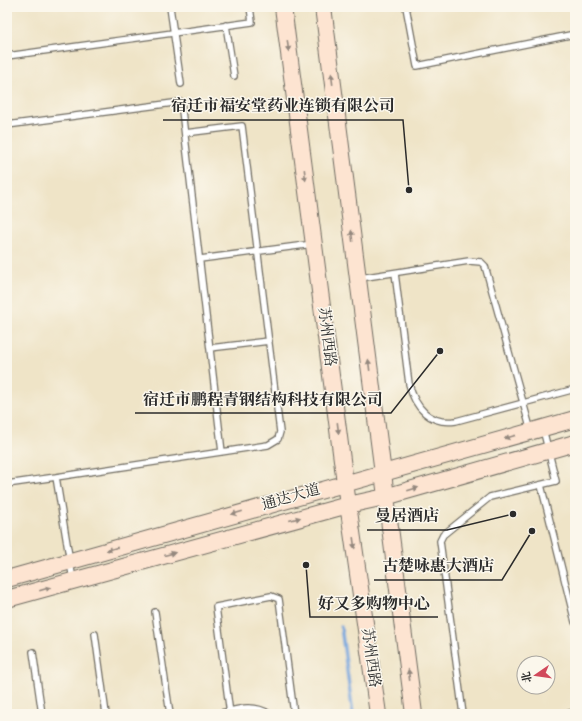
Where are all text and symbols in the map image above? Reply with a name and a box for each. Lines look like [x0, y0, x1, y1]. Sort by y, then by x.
one-way arrow [285, 40, 291, 52]
one-way arrow [329, 73, 335, 85]
callout: 宿迁市福安堂药业连锁有限公司 [163, 92, 403, 120]
text: 宿迁市福安堂药业连锁有限公司 [171, 96, 395, 119]
one-way arrow [302, 169, 308, 181]
one-way arrow [349, 230, 355, 242]
street label: 苏州西路 [312, 306, 340, 368]
one-way arrow [365, 359, 372, 371]
callout: 宿迁市鹏程青钢结构科技有限公司 [135, 385, 391, 413]
text: 宿迁市鹏程青钢结构科技有限公司 [143, 390, 383, 413]
one-way arrow [335, 422, 341, 435]
one-way arrow [504, 434, 516, 440]
street label: 通达大道 [259, 480, 323, 516]
one-way arrow [408, 486, 420, 492]
callout: 曼居酒店 [367, 502, 447, 530]
text: 曼居酒店 [375, 506, 439, 529]
one-way arrow [231, 510, 243, 516]
one-way arrow [289, 516, 301, 522]
one-way arrow [351, 537, 357, 549]
one-way arrow [106, 546, 118, 552]
one-way arrow [164, 551, 176, 557]
callout: 古楚咏惠大酒店 [374, 552, 502, 580]
text: 古楚咏惠大酒店 [382, 556, 494, 579]
one-way arrow [38, 585, 51, 591]
callout: 好又多购物中心 [310, 589, 438, 617]
text: 好又多购物中心 [318, 594, 430, 617]
street label: 苏州西路 [355, 627, 385, 689]
north arrow [516, 655, 556, 695]
one-way arrow [406, 669, 412, 681]
text: 北 [518, 670, 536, 684]

